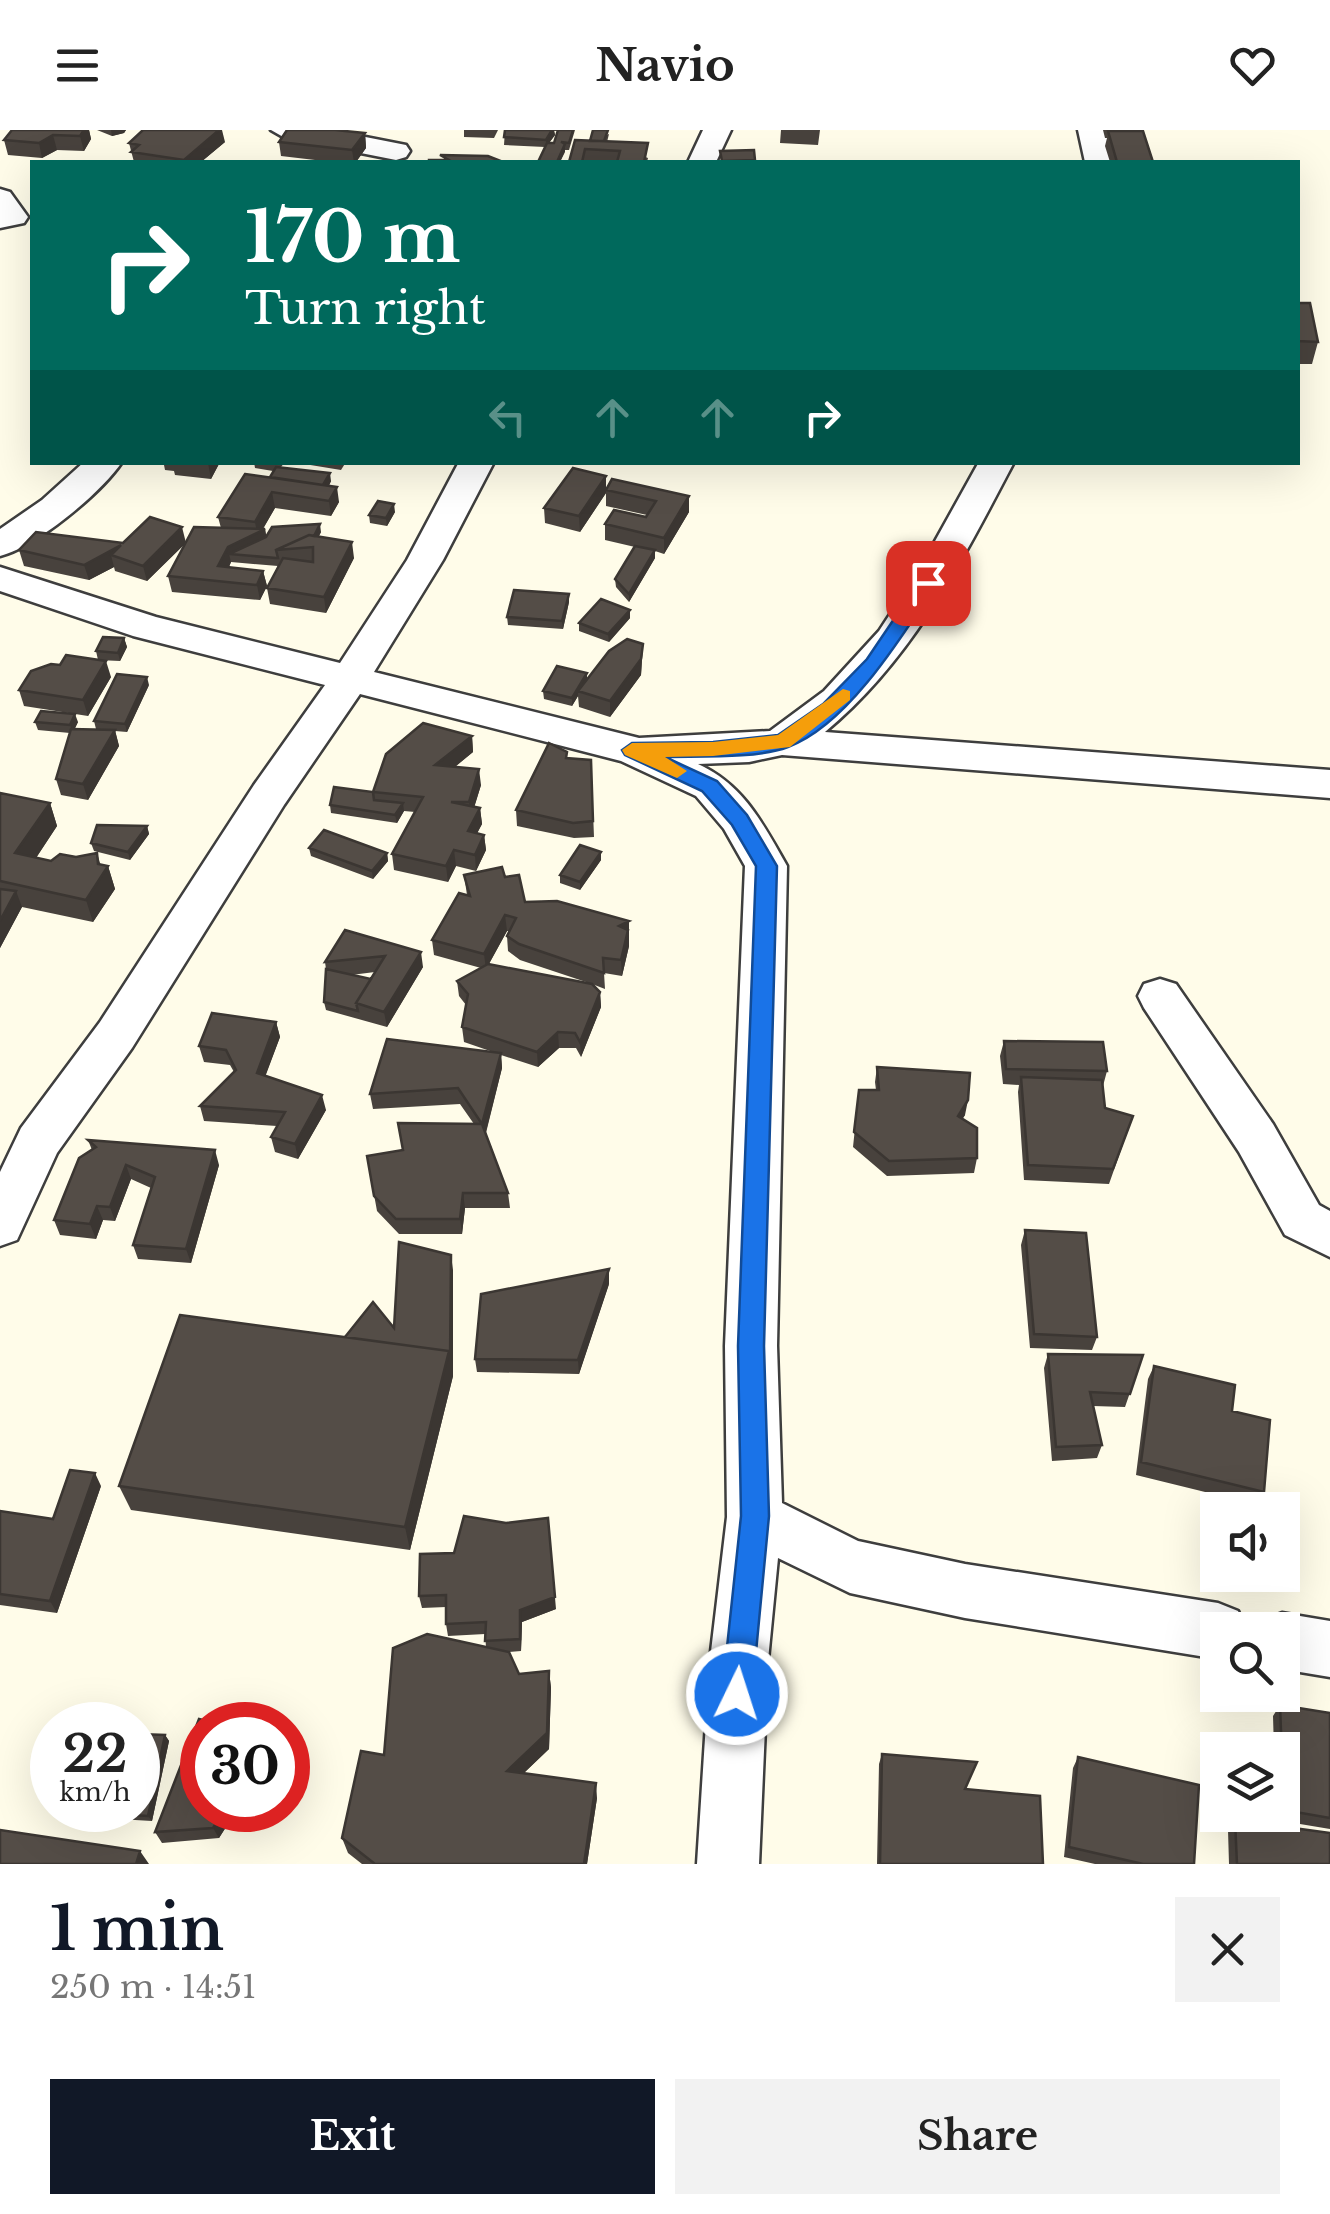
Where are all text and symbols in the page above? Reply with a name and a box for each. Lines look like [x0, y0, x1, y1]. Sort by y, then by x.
text: Navio [595, 37, 735, 93]
icon: menu [50, 38, 105, 93]
icon: heart [1225, 38, 1280, 93]
text: 170 m [245, 194, 461, 281]
icon: right [80, 200, 210, 330]
text: Turn right [245, 280, 486, 336]
icon: left [480, 390, 535, 445]
icon: ahead [585, 390, 640, 445]
icon: ahead [690, 390, 745, 445]
icon: right [795, 390, 850, 445]
pin [886, 541, 971, 626]
icon: arrive [901, 556, 956, 611]
map controls [1200, 1492, 1300, 1832]
button: sound [1200, 1492, 1300, 1592]
button: search [1200, 1612, 1300, 1712]
position arrow [685, 1642, 789, 1746]
speed limit sign: 30 [180, 1702, 310, 1832]
text: 22 [62, 1723, 128, 1786]
button: layers [1200, 1732, 1300, 1832]
text: km/h [60, 1777, 130, 1808]
text: 1 min [50, 1892, 224, 1966]
button: close [1175, 1897, 1280, 2002]
text: 250 m · 14:51 [50, 1967, 256, 2007]
button: Exit [50, 2079, 655, 2194]
button: Share [675, 2079, 1280, 2194]

